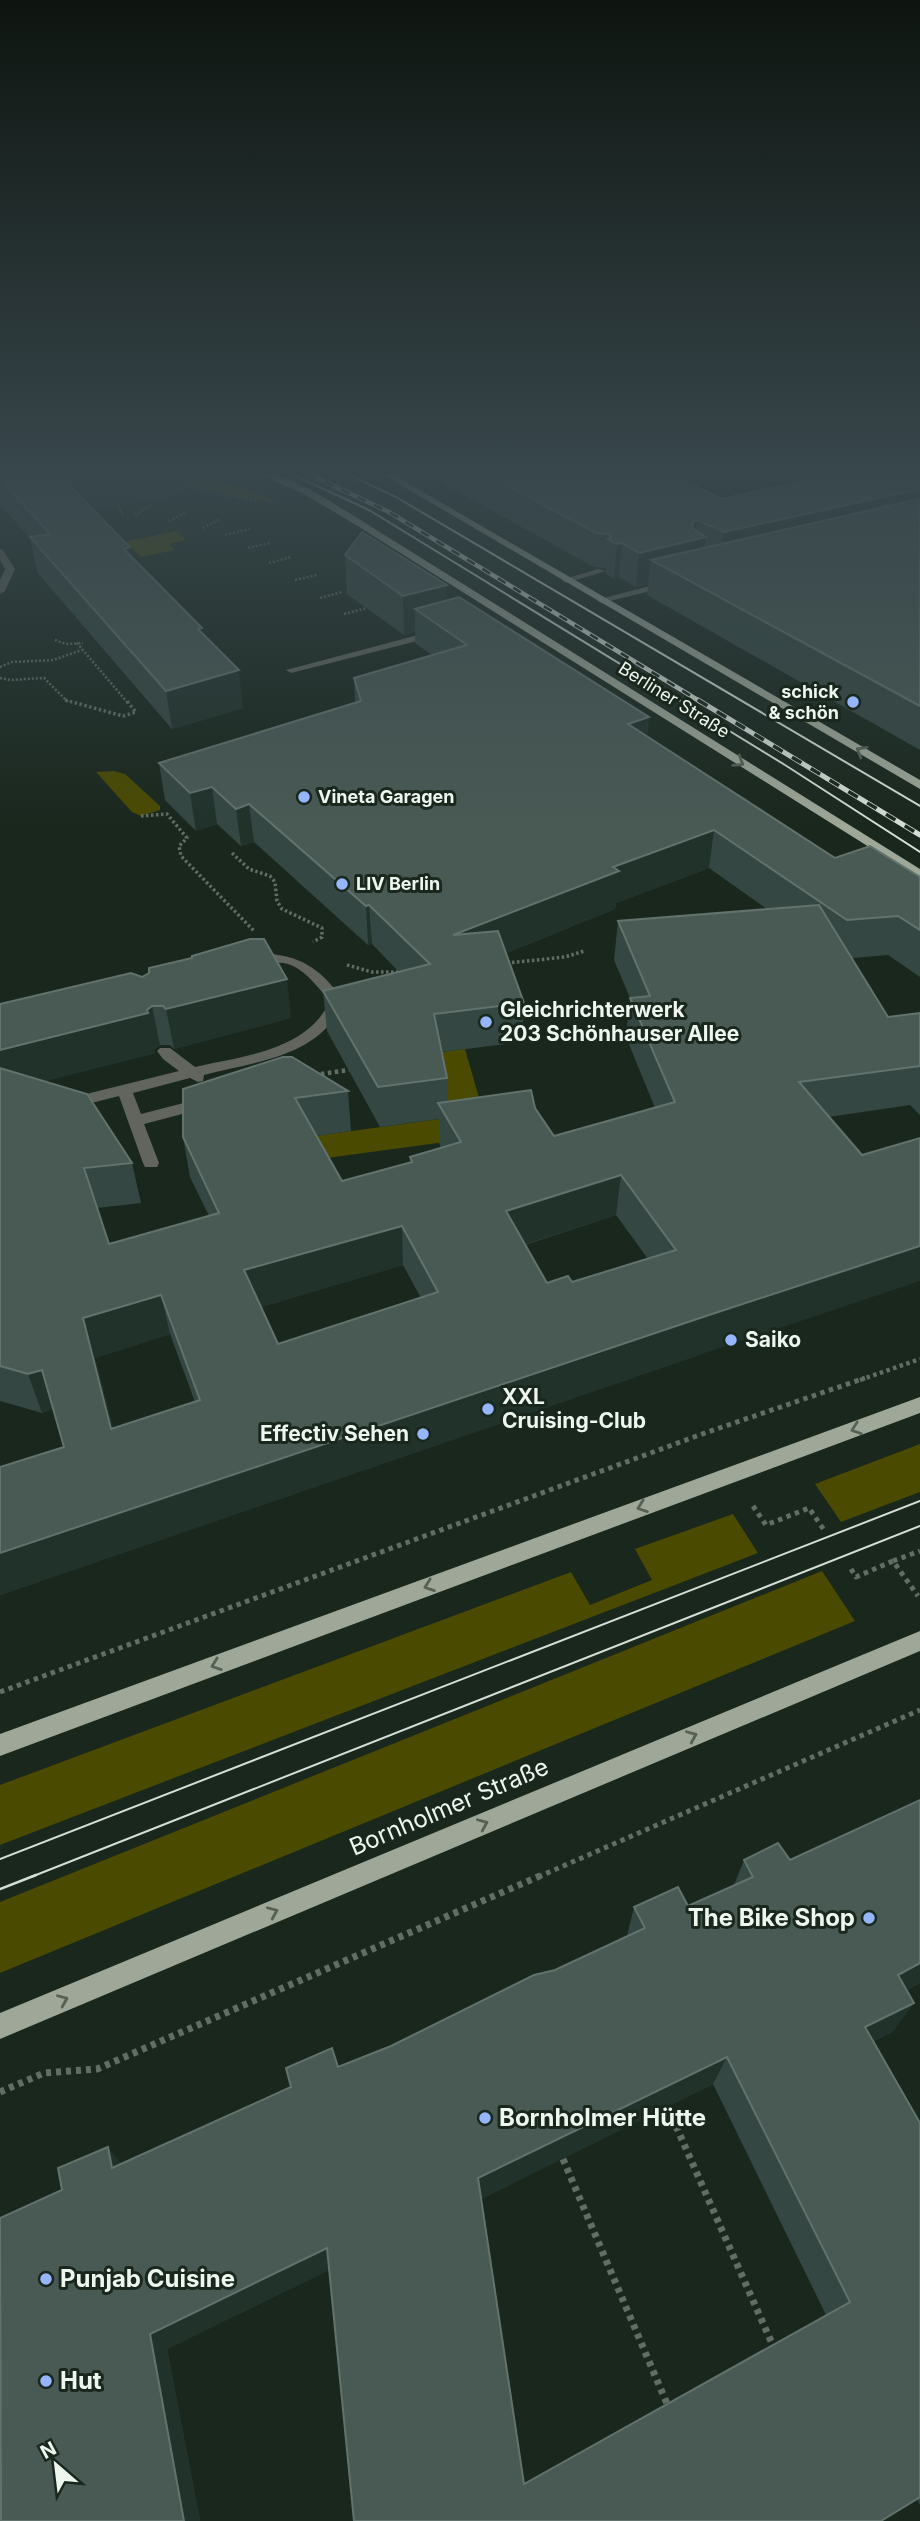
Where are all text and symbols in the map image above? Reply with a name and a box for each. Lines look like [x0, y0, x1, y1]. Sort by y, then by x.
street label: Berliner Straße [615, 657, 734, 742]
place label: schick & schön [769, 681, 840, 723]
marker: schick & schön [845, 694, 861, 710]
one-way arrow [856, 746, 868, 759]
one-way arrow [732, 754, 745, 767]
place label: Vineta Garagen [318, 786, 454, 807]
marker: Vineta Garagen [296, 789, 312, 805]
place label: LIV Berlin [356, 873, 440, 894]
marker: LIV Berlin [334, 876, 350, 892]
place label: Gleichrichterwerk 203 Schönhauser Allee [500, 997, 739, 1046]
marker: Gleichrichterwerk 203 Schönhauser Allee [478, 1014, 494, 1030]
place label: Saiko [745, 1327, 801, 1352]
marker: Saiko [723, 1332, 739, 1348]
place label: XXL Cruising-Club [502, 1384, 646, 1433]
marker: XXL Cruising-Club [480, 1401, 496, 1417]
place label: Effectiv Sehen [260, 1421, 409, 1446]
one-way arrow [850, 1421, 863, 1435]
marker: Effectiv Sehen [415, 1426, 431, 1442]
one-way arrow [637, 1499, 649, 1513]
one-way arrow [423, 1578, 435, 1592]
one-way arrow [210, 1656, 222, 1670]
one-way arrow [685, 1730, 698, 1744]
street label: Bornholmer Straße [345, 1751, 553, 1862]
one-way arrow [475, 1818, 488, 1832]
place label: The Bike Shop [688, 1903, 855, 1932]
one-way arrow [266, 1906, 278, 1920]
marker: The Bike Shop [861, 1910, 877, 1926]
one-way arrow [56, 1994, 68, 2008]
place label: Bornholmer Hütte [499, 2103, 706, 2132]
marker: Bornholmer Hütte [477, 2110, 493, 2126]
place label: Punjab Cuisine [60, 2264, 235, 2293]
marker: Punjab Cuisine [38, 2271, 54, 2287]
place label: Hut [60, 2366, 102, 2395]
marker: Hut [38, 2373, 54, 2389]
north arrow [21, 2430, 91, 2500]
text: N [36, 2437, 60, 2464]

